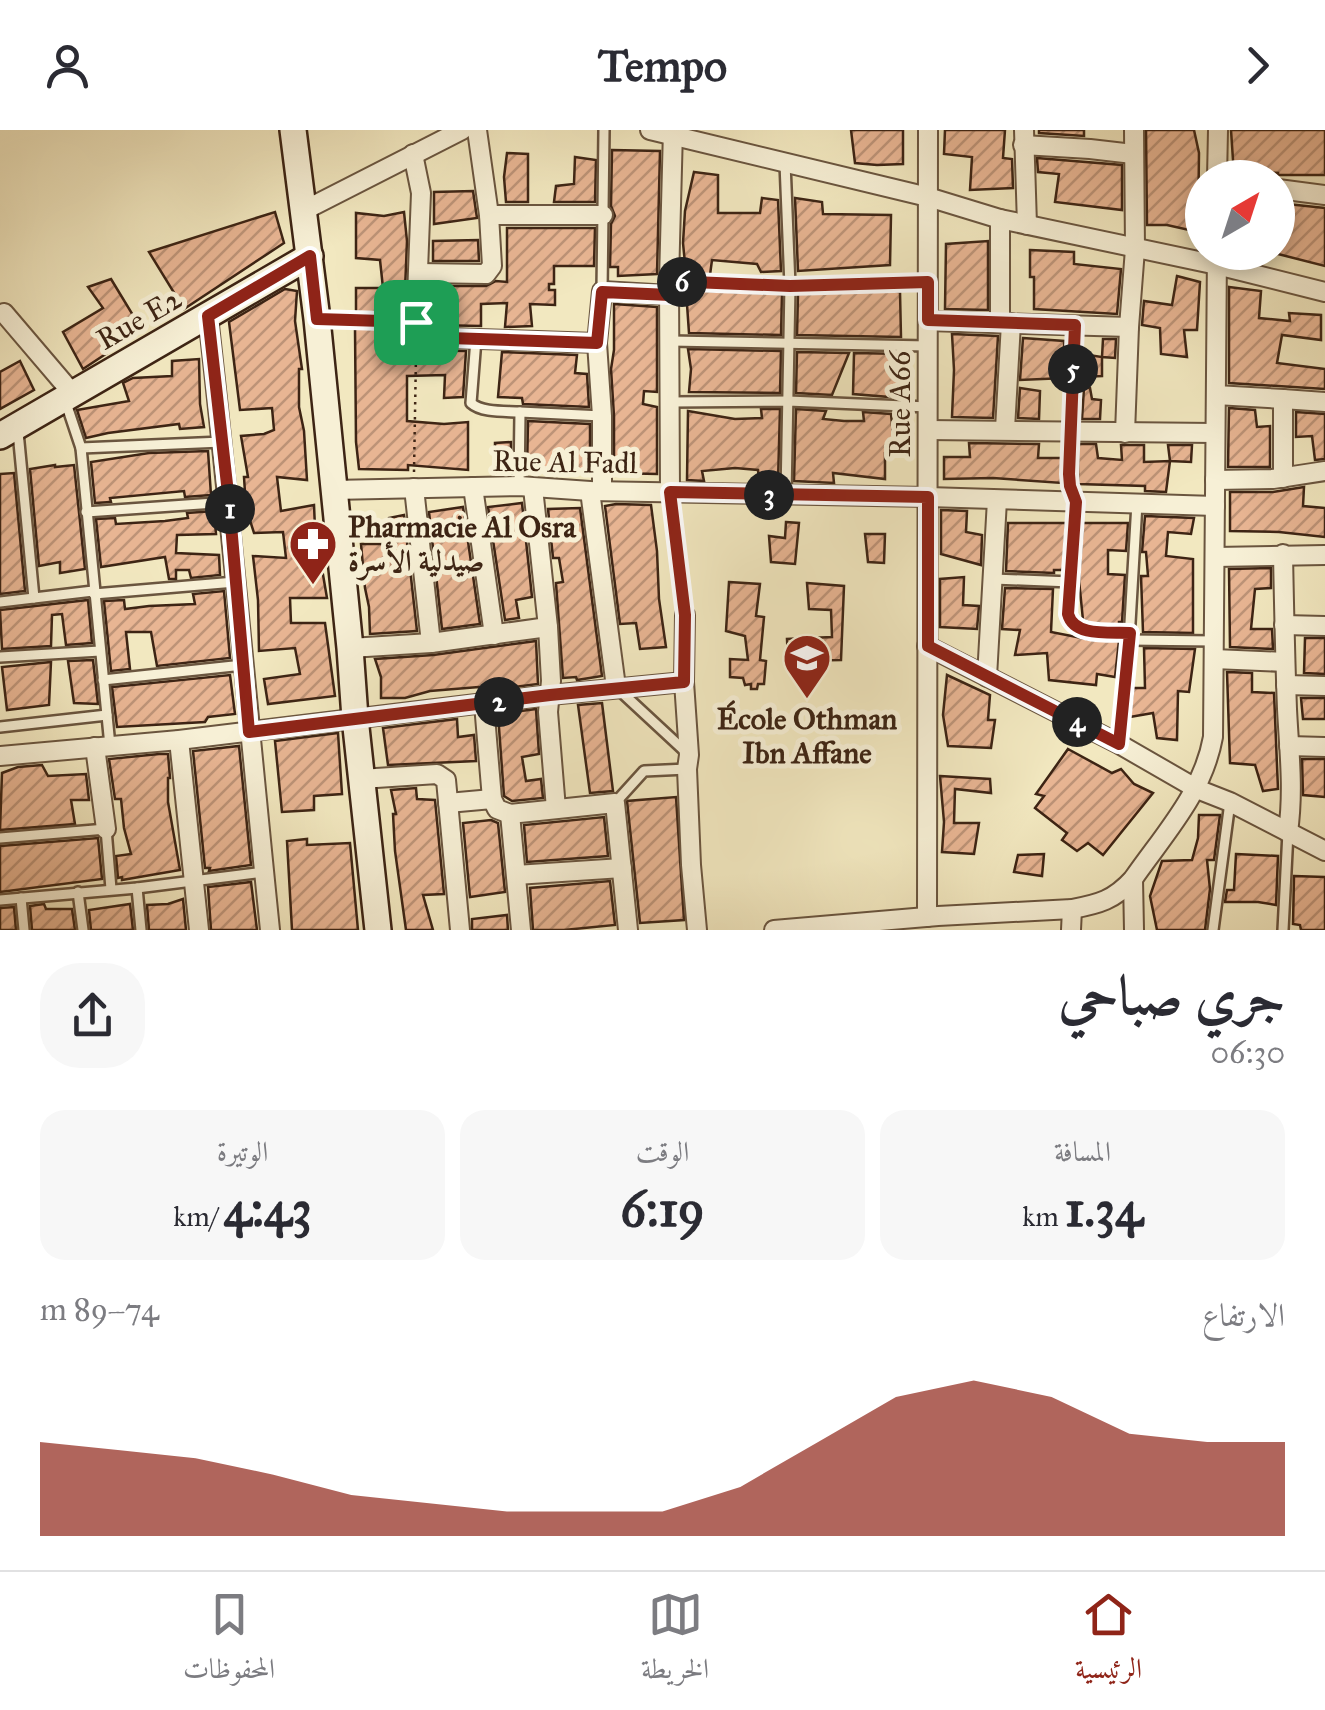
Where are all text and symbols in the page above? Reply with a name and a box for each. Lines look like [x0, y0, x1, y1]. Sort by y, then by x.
icon: person [40, 38, 95, 93]
text: Tempo [598, 38, 727, 93]
icon: forward [1230, 38, 1285, 93]
north arrow [1185, 160, 1295, 270]
map controls [1185, 160, 1295, 270]
pin: 6 [657, 257, 707, 307]
text: 6 [675, 264, 689, 299]
street label: Rue E2 [90, 280, 188, 358]
pin [374, 280, 459, 365]
icon: arrive [389, 295, 444, 350]
pin: 5 [1048, 344, 1098, 394]
street label: Rue A66 [882, 349, 918, 457]
text: 5 [1066, 351, 1080, 386]
street label: Rue Al Fadl [492, 443, 639, 481]
pin: 3 [744, 470, 794, 520]
text: 3 [763, 477, 775, 512]
pin: 1 [205, 484, 255, 534]
text: 1 [224, 491, 236, 526]
place label: Pharmacie Al Osra صيدلية الأسرة [348, 509, 577, 581]
pharmacy icon: Pharmacie Al Osra صيدلية الأسرة [287, 518, 339, 586]
school or university icon: École Othman Ibn Affane [781, 632, 833, 700]
pin: 2 [474, 677, 524, 727]
text: 2 [492, 684, 506, 719]
pin: 4 [1052, 697, 1102, 747]
place label: École Othman Ibn Affane [717, 700, 898, 771]
text: 4 [1069, 704, 1085, 739]
text: جري صباحي [1058, 962, 1285, 1029]
button: share [40, 963, 145, 1068]
text: 06:30 [1210, 1033, 1285, 1072]
text: الوتيرة [217, 1134, 268, 1169]
text: الوقت [636, 1134, 689, 1169]
text: المسافة [1054, 1134, 1111, 1169]
text: 4:43 [223, 1179, 312, 1240]
text: 6:19 [620, 1179, 705, 1240]
text: 1.34 [1065, 1179, 1143, 1240]
text: /km [173, 1199, 223, 1234]
text: km [1022, 1199, 1065, 1234]
text: 74–89 m [40, 1290, 159, 1329]
text: الارتفاع [1202, 1296, 1285, 1335]
tab: المحفوظات [183, 1587, 275, 1696]
tab: الخريطة [641, 1587, 709, 1696]
tab: الرئيسية [1075, 1587, 1142, 1696]

